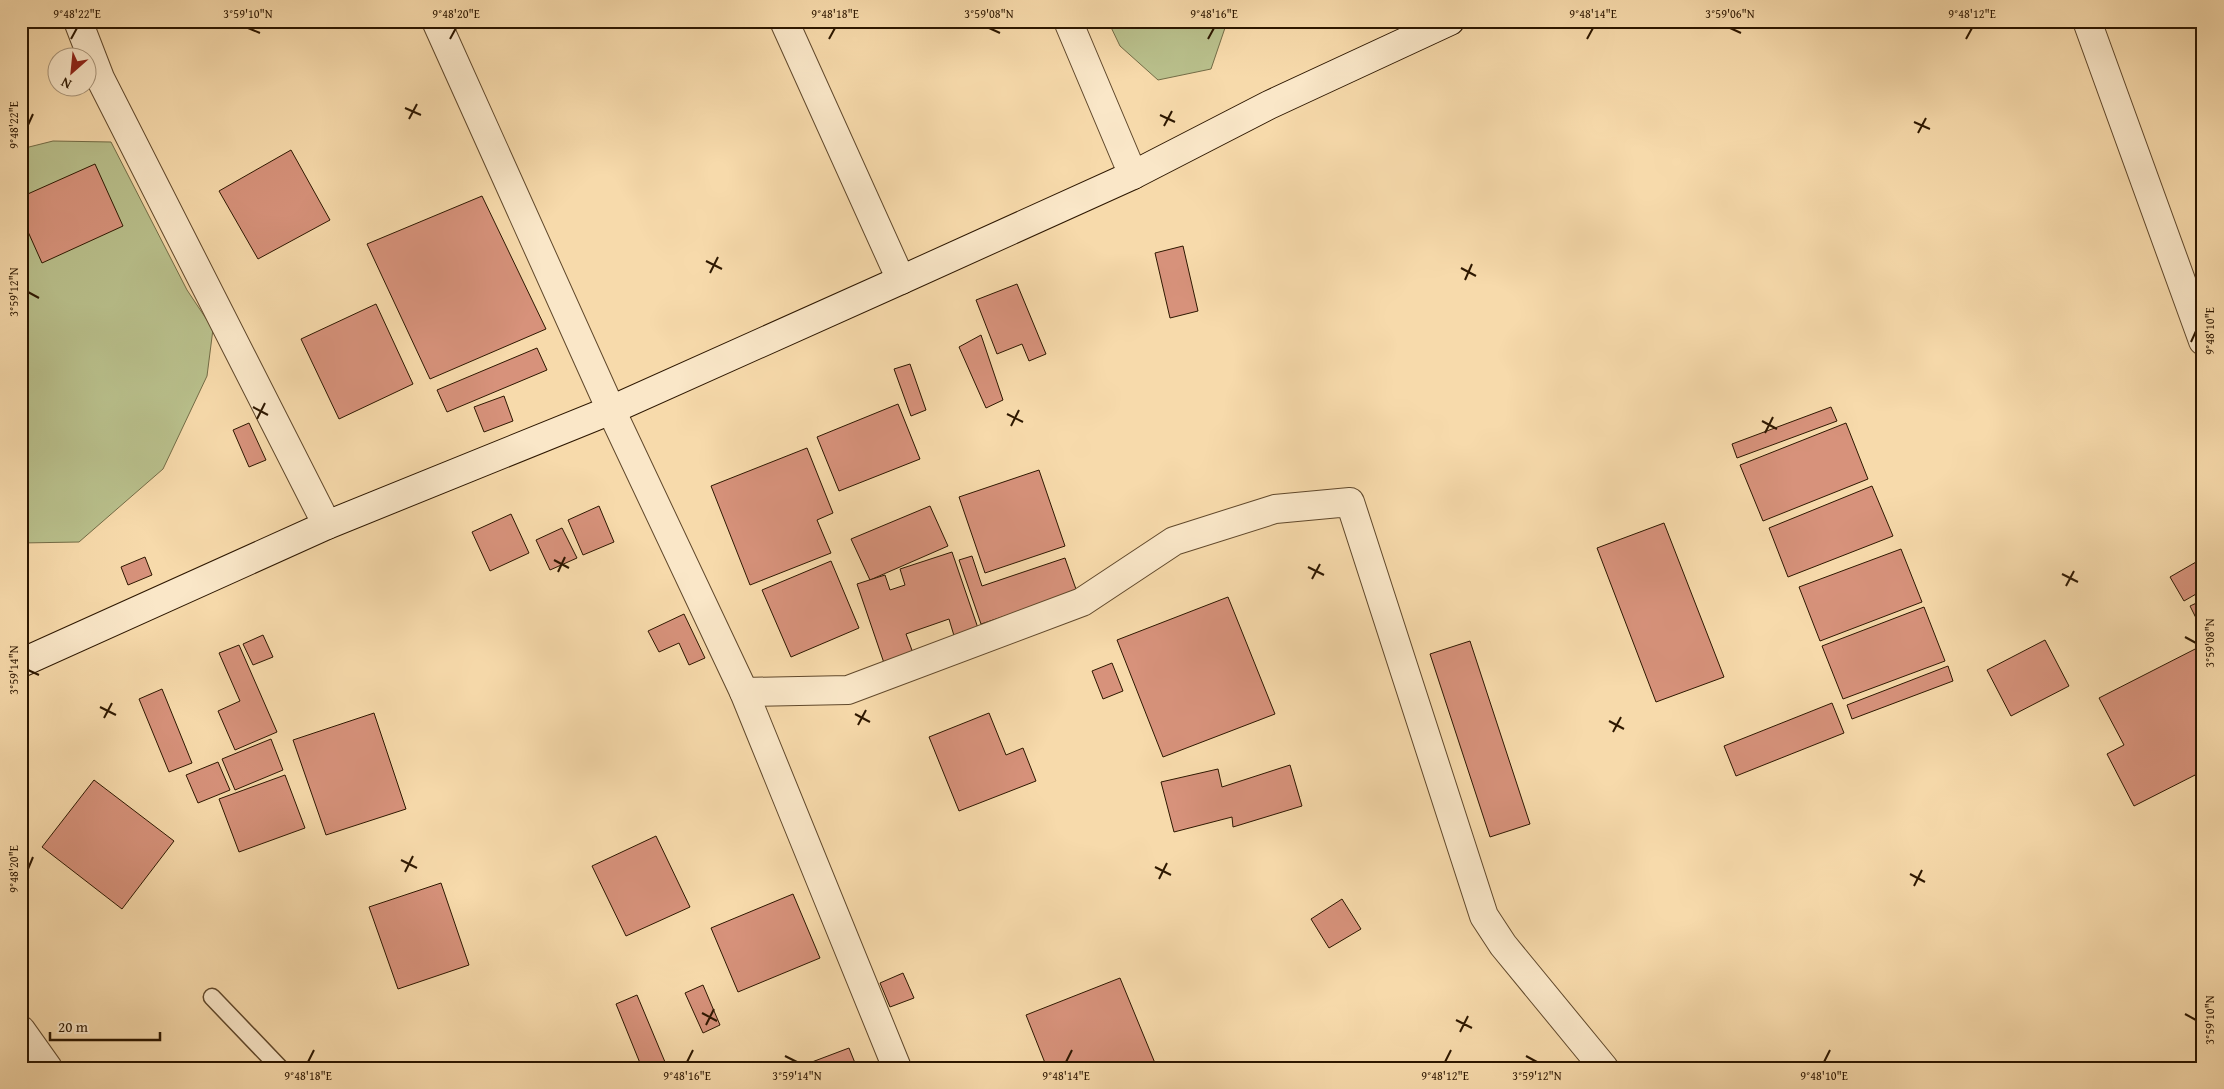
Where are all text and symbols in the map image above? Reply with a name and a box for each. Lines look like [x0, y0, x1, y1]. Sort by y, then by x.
text: 9°48'22"E [53, 5, 101, 22]
text: 3°59'10"N [223, 5, 273, 22]
text: 9°48'20"E [432, 5, 480, 22]
text: 9°48'18"E [811, 5, 859, 22]
text: 3°59'08"N [964, 5, 1014, 22]
text: 9°48'16"E [1190, 5, 1238, 22]
text: 9°48'14"E [1569, 5, 1617, 22]
text: 3°59'06"N [1705, 5, 1755, 22]
text: 9°48'12"E [1948, 5, 1996, 22]
north arrow [48, 48, 98, 98]
text: N [57, 72, 75, 95]
text: 9°48'22"E [5, 101, 22, 149]
text: 3°59'12"N [5, 267, 22, 317]
text: 9°48'10"E [2201, 307, 2218, 355]
text: 3°59'08"N [2201, 618, 2218, 668]
text: 3°59'14"N [5, 645, 22, 695]
text: 9°48'20"E [5, 845, 22, 893]
text: 3°59'10"N [2201, 995, 2218, 1045]
scale bar [50, 1009, 160, 1041]
text: 20 m [58, 1016, 89, 1037]
text: 9°48'18"E [284, 1067, 332, 1084]
text: 9°48'16"E [663, 1067, 711, 1084]
text: 3°59'14"N [772, 1067, 822, 1084]
text: 9°48'14"E [1042, 1067, 1090, 1084]
text: 9°48'12"E [1421, 1067, 1469, 1084]
text: 3°59'12"N [1512, 1067, 1562, 1084]
text: 9°48'10"E [1800, 1067, 1848, 1084]

